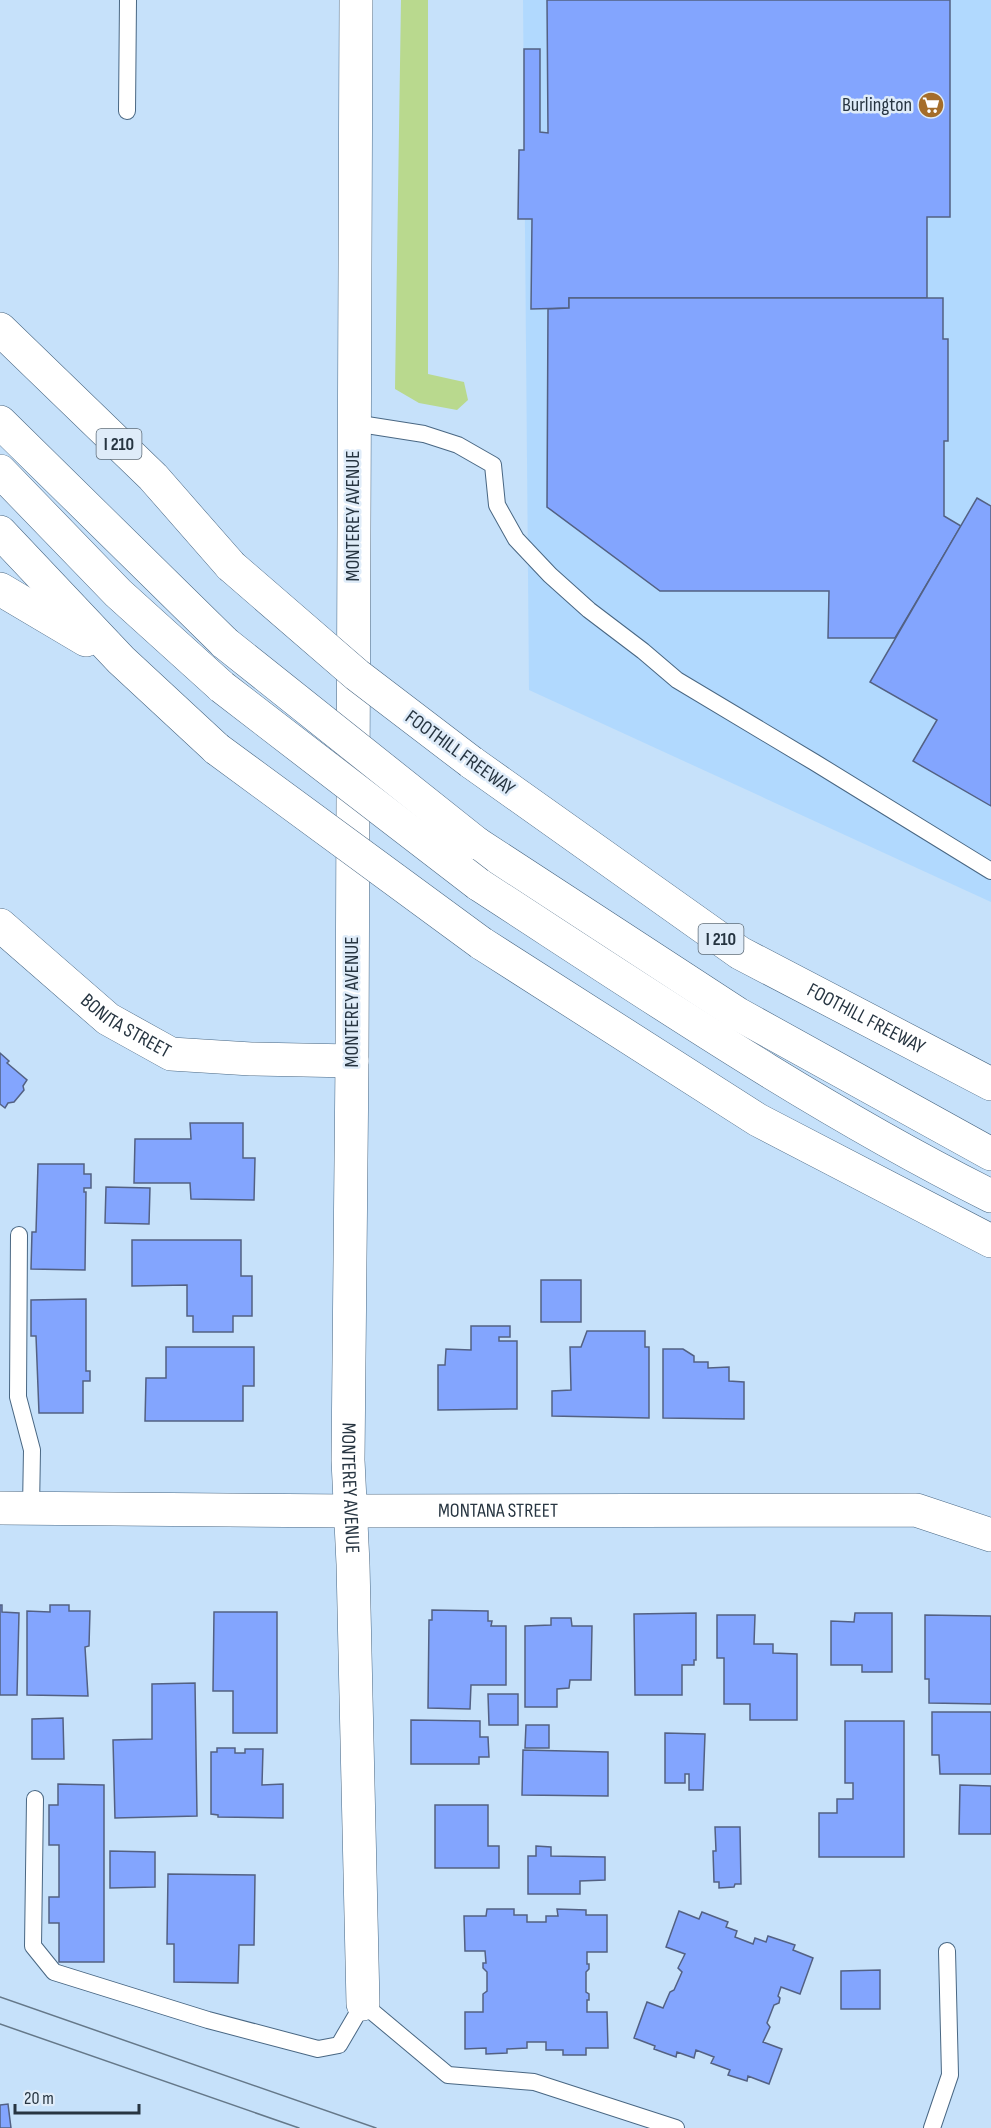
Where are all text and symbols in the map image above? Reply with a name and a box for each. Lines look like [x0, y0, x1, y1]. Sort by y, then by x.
supermarket icon: Burlington [916, 90, 946, 120]
place label: Burlington [842, 93, 912, 117]
road number: I 210 [96, 429, 142, 459]
street label: MONTEREY AVENUE [341, 451, 365, 581]
street label: FOOTHILL FREEWAY [401, 705, 520, 801]
road number: I 210 [698, 924, 744, 954]
street label: MONTEREY AVENUE [340, 937, 364, 1067]
street label: FOOTHILL FREEWAY [803, 978, 930, 1060]
street label: BONITA STREET [76, 989, 175, 1064]
street label: MONTEREY AVENUE [336, 1422, 364, 1554]
street label: MONTANA STREET [438, 1499, 558, 1523]
scale bar [15, 2077, 140, 2115]
text: 20 m [24, 2088, 54, 2109]

